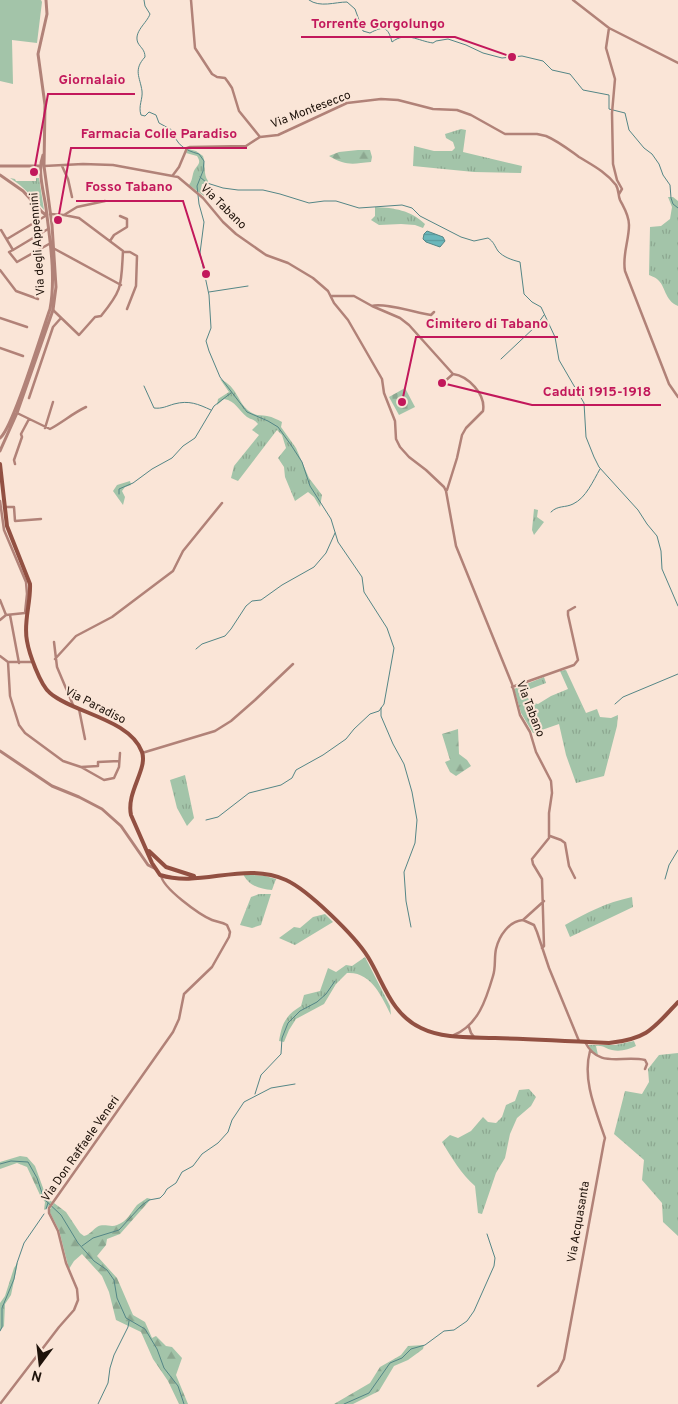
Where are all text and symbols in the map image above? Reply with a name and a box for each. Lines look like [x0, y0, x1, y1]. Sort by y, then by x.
callout: Torrente Gorgolungo [301, 8, 455, 37]
text: Torrente Gorgolungo [311, 16, 445, 33]
callout: Giornalaio [48, 65, 135, 94]
text: Giornalaio [59, 72, 125, 89]
street label: Via Montesecco [269, 87, 354, 133]
callout: Farmacia Colle Paradiso [71, 119, 247, 148]
text: Farmacia Colle Paradiso [81, 126, 237, 143]
callout: Fosso Tabano [76, 172, 183, 201]
text: Fosso Tabano [85, 179, 173, 196]
street label: Via Tabano [196, 181, 250, 233]
street label: Via degli Appennini [26, 192, 50, 296]
callout: Cimitero di Tabano [416, 308, 558, 337]
text: Cimitero di Tabano [426, 316, 548, 333]
callout: Caduti 1915-1918 [532, 376, 661, 405]
text: Caduti 1915-1918 [543, 384, 651, 401]
street label: Via Tabano [512, 679, 548, 740]
street label: Via Paradiso [62, 684, 129, 728]
street label: Via Don Raffaele Veneri [38, 1093, 124, 1205]
street label: Via Acquasanta [564, 1180, 594, 1264]
north arrow [15, 1339, 65, 1389]
text: N [30, 1366, 44, 1385]

